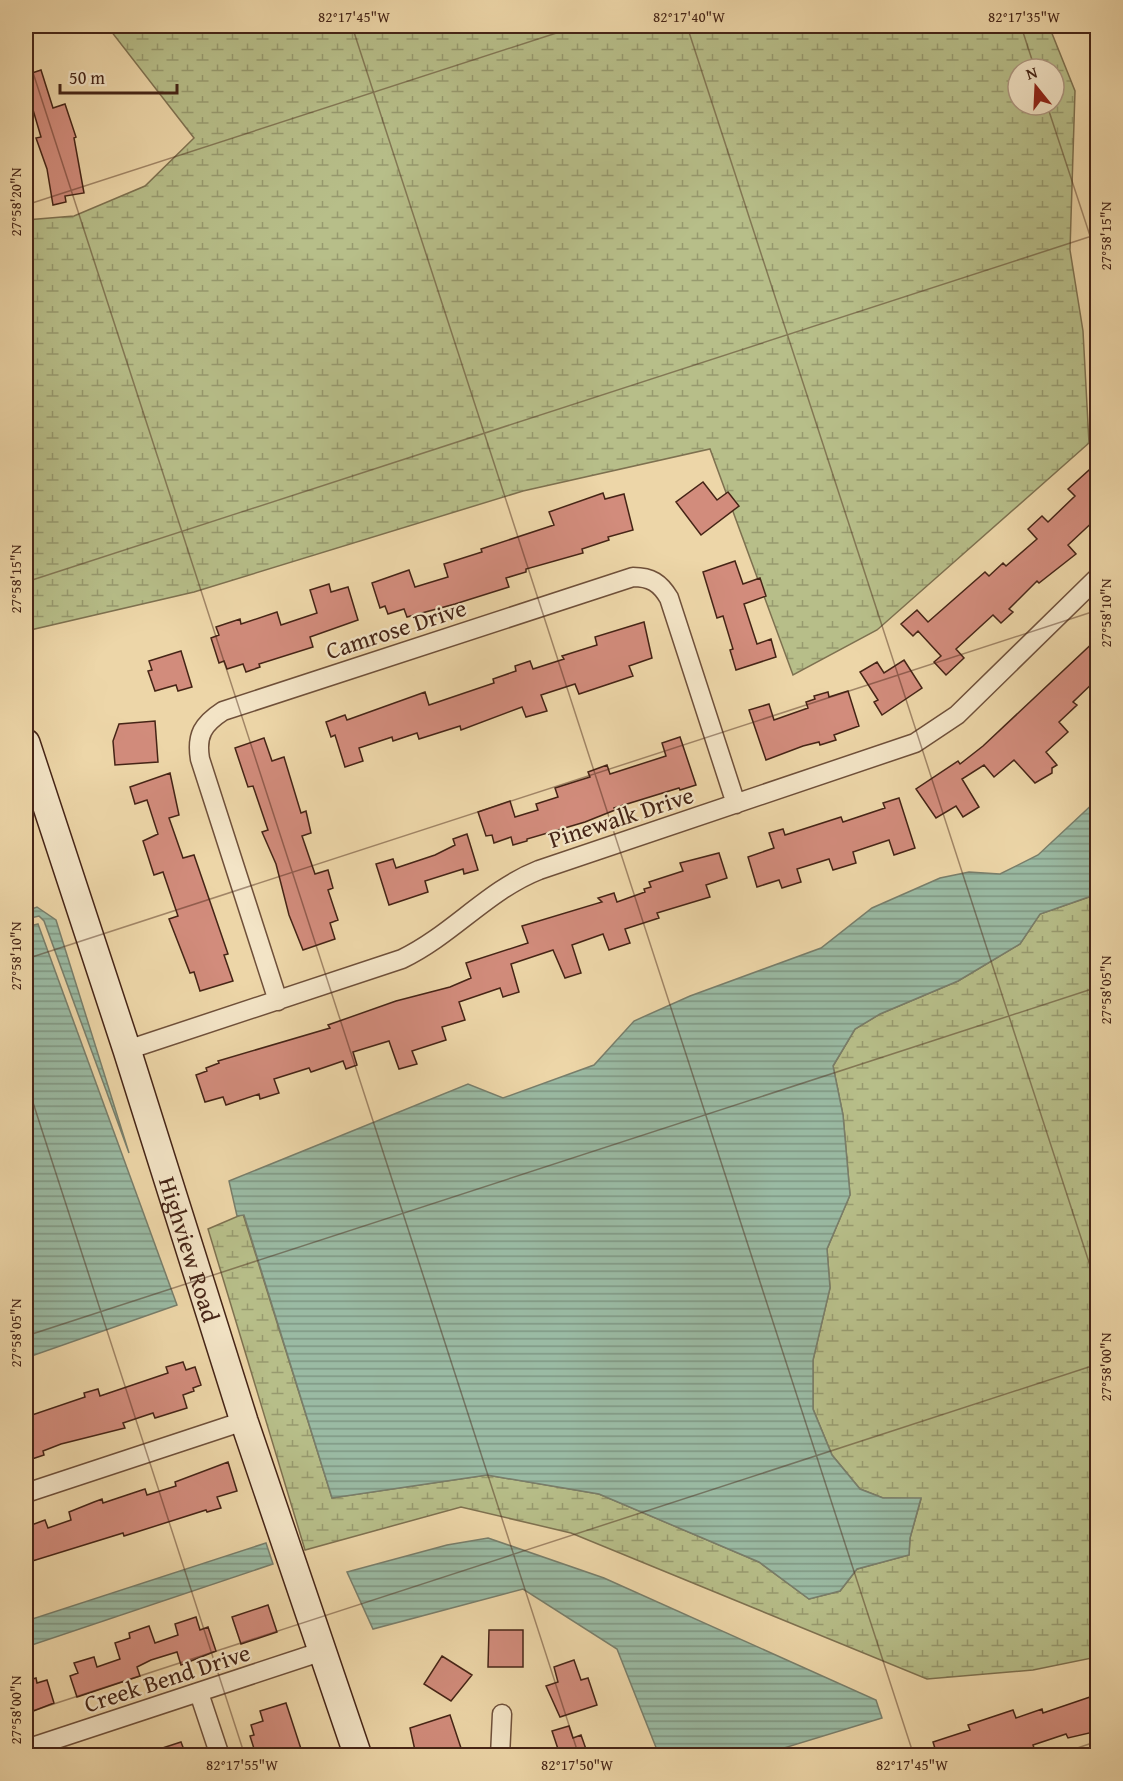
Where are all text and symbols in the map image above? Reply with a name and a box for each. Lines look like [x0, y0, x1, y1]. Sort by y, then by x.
text: 82°17'45"W [318, 6, 390, 27]
text: 82°17'40"W [653, 6, 725, 27]
text: 82°17'35"W [988, 6, 1060, 27]
scale bar [60, 57, 177, 95]
north arrow [1006, 57, 1066, 117]
text: N [1023, 60, 1040, 86]
text: 50 m [69, 64, 105, 91]
text: 27°58'20"N [5, 167, 26, 236]
text: 27°58'15"N [1095, 201, 1116, 270]
text: 27°58'15"N [5, 544, 26, 613]
text: 27°58'10"N [1095, 578, 1116, 647]
street label: Camrose Drive [321, 590, 471, 668]
street label: Pinewalk Drive [544, 777, 698, 857]
text: 27°58'10"N [5, 921, 26, 990]
text: 27°58'05"N [1095, 955, 1116, 1024]
street label: Highview Road [150, 1172, 229, 1326]
text: 27°58'05"N [5, 1298, 26, 1367]
text: 27°58'00"N [1095, 1332, 1116, 1401]
street label: Creek Bend Drive [79, 1635, 255, 1721]
text: 27°58'00"N [5, 1675, 26, 1744]
text: 82°17'55"W [206, 1754, 278, 1775]
text: 82°17'50"W [541, 1754, 613, 1775]
text: 82°17'45"W [876, 1754, 948, 1775]

